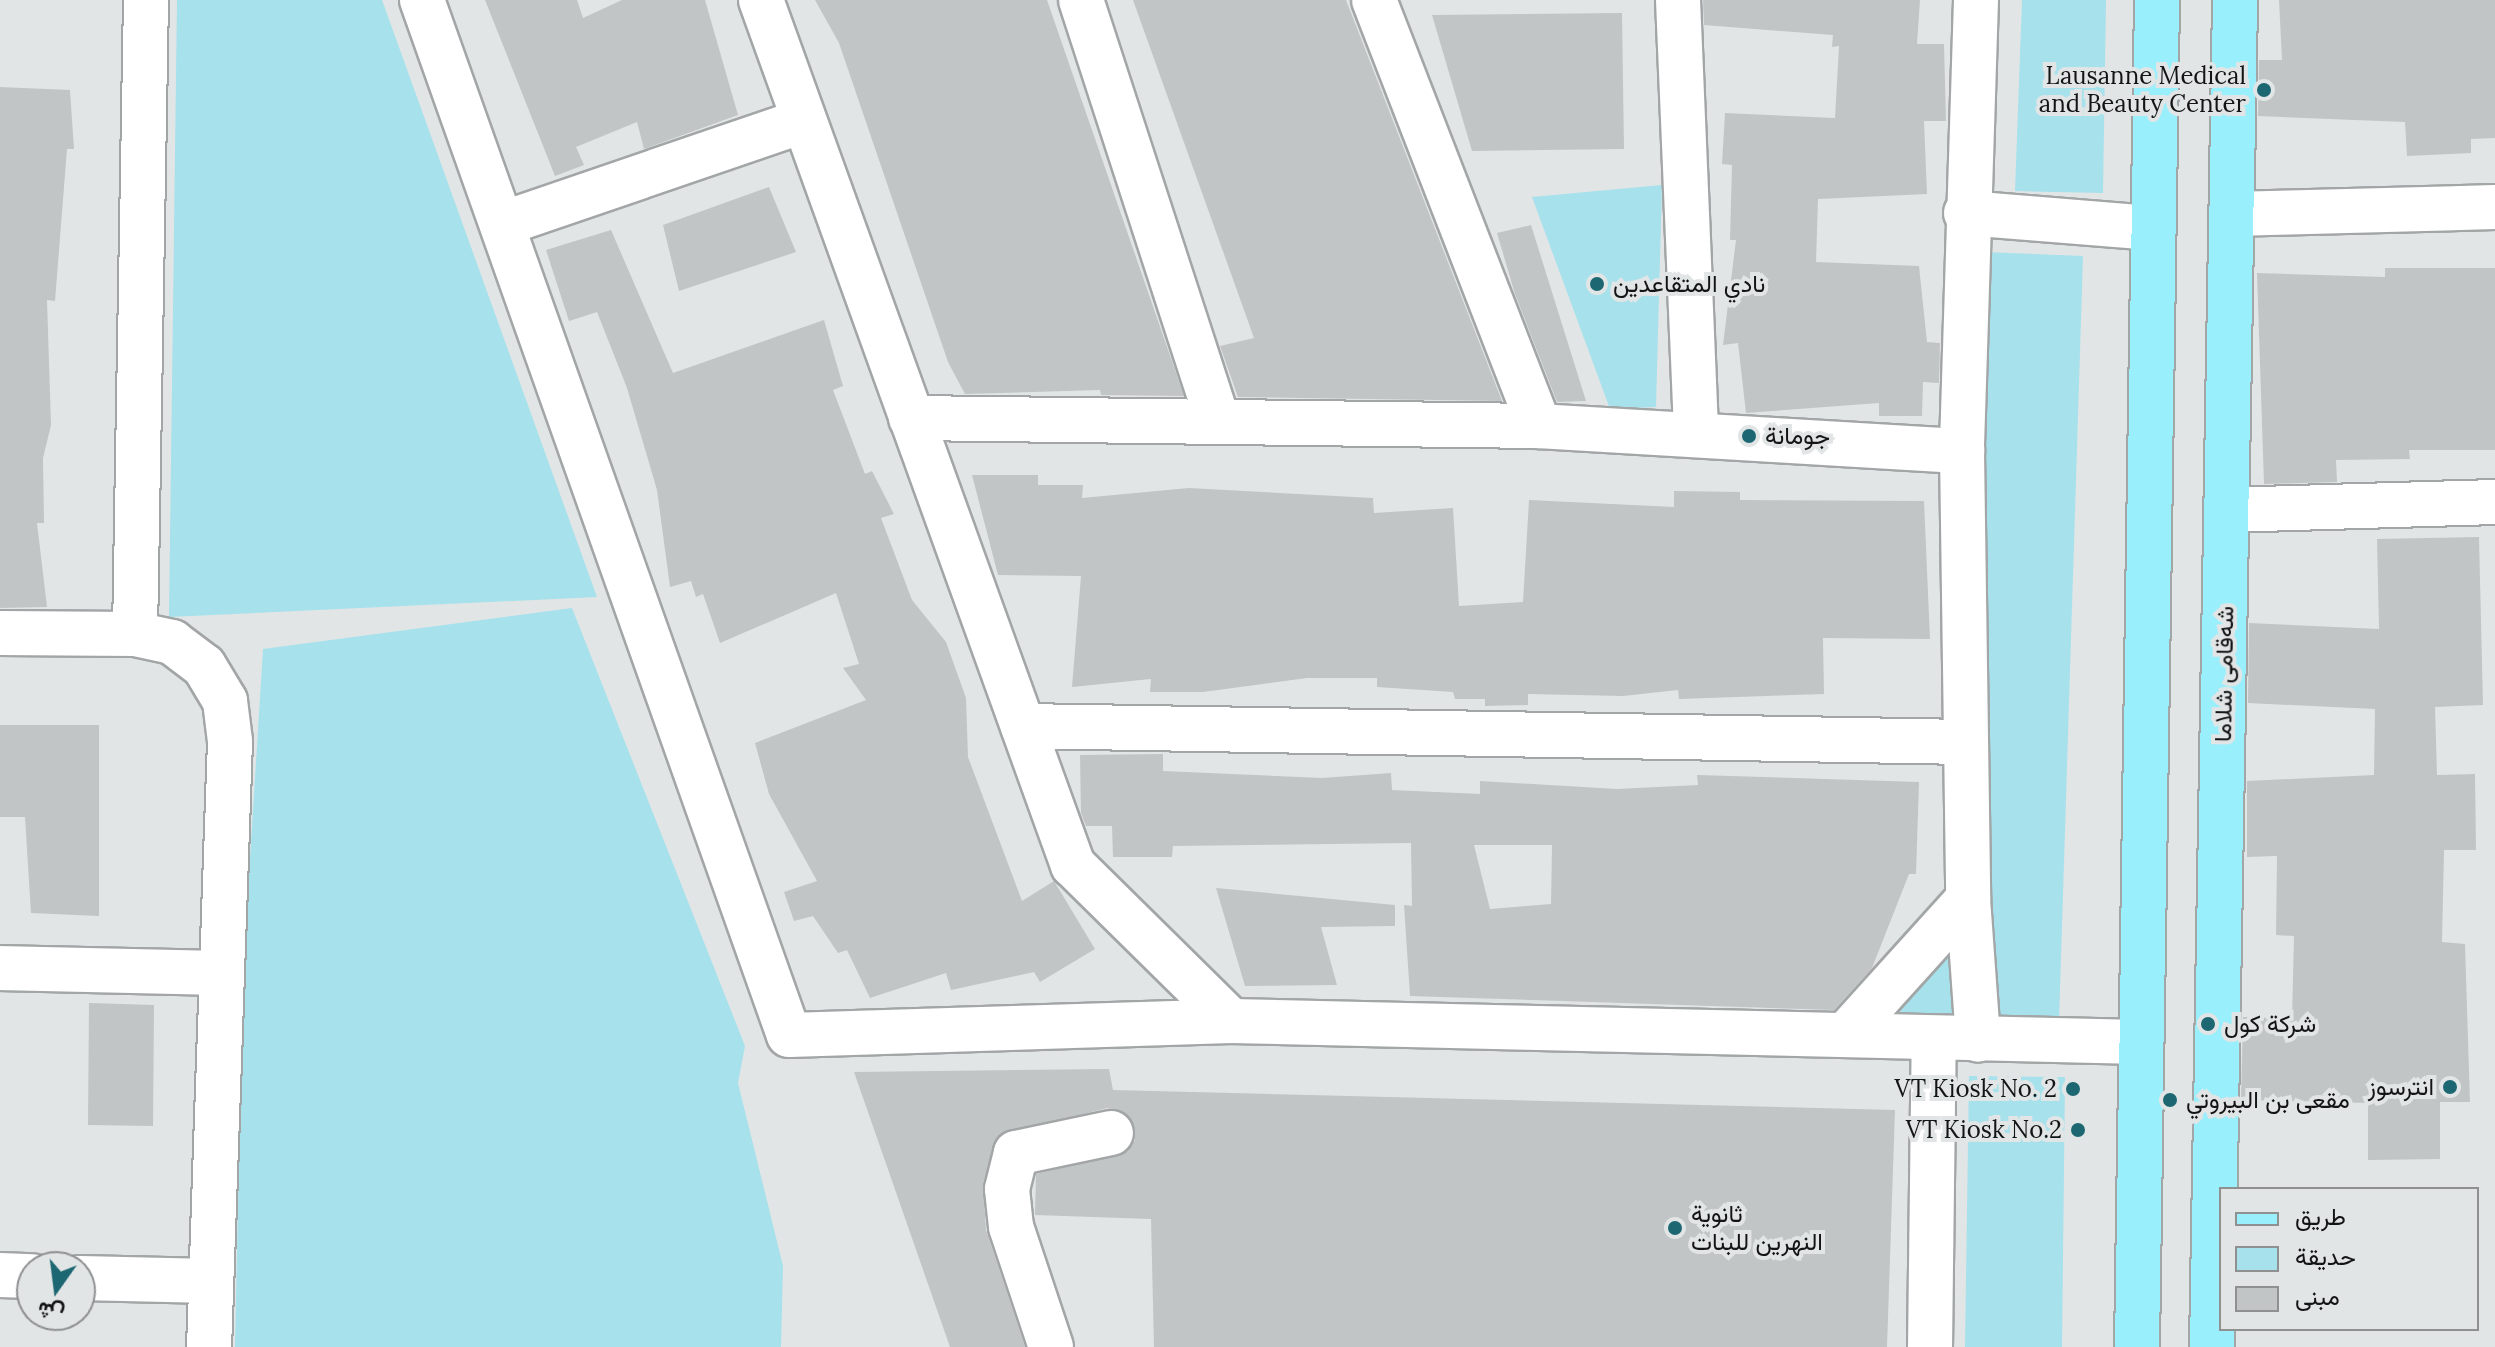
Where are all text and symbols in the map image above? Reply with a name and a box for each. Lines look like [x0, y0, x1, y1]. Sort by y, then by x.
place label: Lausanne Medical and Beauty Center [2039, 62, 2246, 118]
marker: Lausanne Medical and Beauty Center [2253, 79, 2275, 101]
place label: نادي المتقاعدین [1613, 270, 1765, 298]
marker: نادي المتقاعدین [1588, 275, 1606, 293]
place label: جومانة [1765, 422, 1830, 450]
marker: جومانة [1740, 427, 1758, 445]
street label: شەقامی شلاما [2208, 606, 2240, 742]
place label: شركة كول [2224, 1010, 2316, 1038]
marker: شركة كول [2199, 1015, 2217, 1033]
place label: انترسوز [2368, 1073, 2434, 1101]
place label: VT Kiosk No. 2 [1894, 1075, 2057, 1103]
marker: انترسوز [2441, 1078, 2459, 1096]
marker: VT Kiosk No. 2 [2064, 1080, 2082, 1098]
place label: مقعى بن البيروتي [2186, 1086, 2350, 1114]
marker: مقعى بن البيروتي [2161, 1091, 2179, 1109]
place label: VT Kiosk No.2 [1906, 1116, 2062, 1144]
marker: VT Kiosk No.2 [2069, 1121, 2087, 1139]
legend [2219, 1187, 2479, 1331]
place label: ثانوية النهرين للبنات [1691, 1200, 1823, 1256]
text: طريق [2295, 1201, 2346, 1232]
marker: ثانوية النهرين للبنات [1666, 1219, 1684, 1237]
text: حديقة [2295, 1241, 2356, 1272]
north arrow [16, 1251, 96, 1331]
text: مبنى [2295, 1281, 2340, 1312]
text: ش [34, 1296, 67, 1329]

